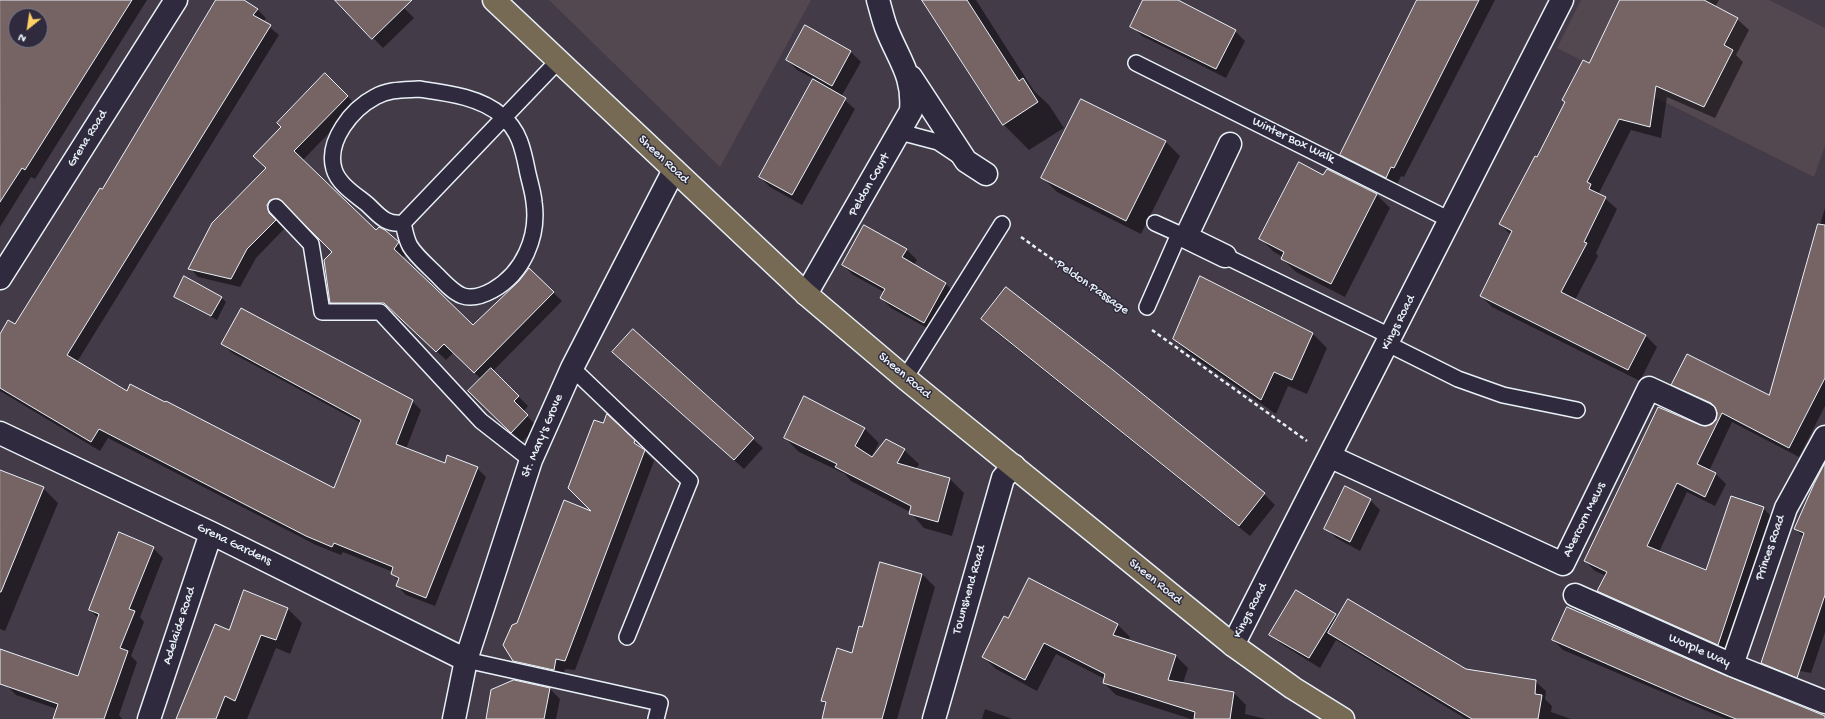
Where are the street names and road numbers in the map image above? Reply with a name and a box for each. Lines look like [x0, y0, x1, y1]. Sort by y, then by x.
street label: Grena Road [64, 108, 112, 170]
street label: Winter Box Walk [1249, 114, 1337, 168]
street label: Sheen Road [634, 132, 692, 188]
street label: Peldon Court [846, 151, 894, 219]
street label: Peldon Passage [1052, 257, 1132, 319]
street label: Kings Road [1378, 293, 1420, 353]
street label: Sheen Road [874, 349, 934, 403]
street label: St. Mary's Grove [518, 392, 568, 480]
street label: Abercorn Mews [1560, 480, 1610, 560]
street label: Princes Road [1753, 513, 1789, 583]
street label: Grena Gardens [194, 520, 274, 570]
street label: Townshend Road [950, 544, 990, 636]
street label: Sheen Road [1125, 556, 1185, 608]
street label: Kings Road [1230, 581, 1272, 641]
street label: Adelaide Road [160, 585, 200, 667]
street label: Worple Way [1666, 630, 1732, 672]

